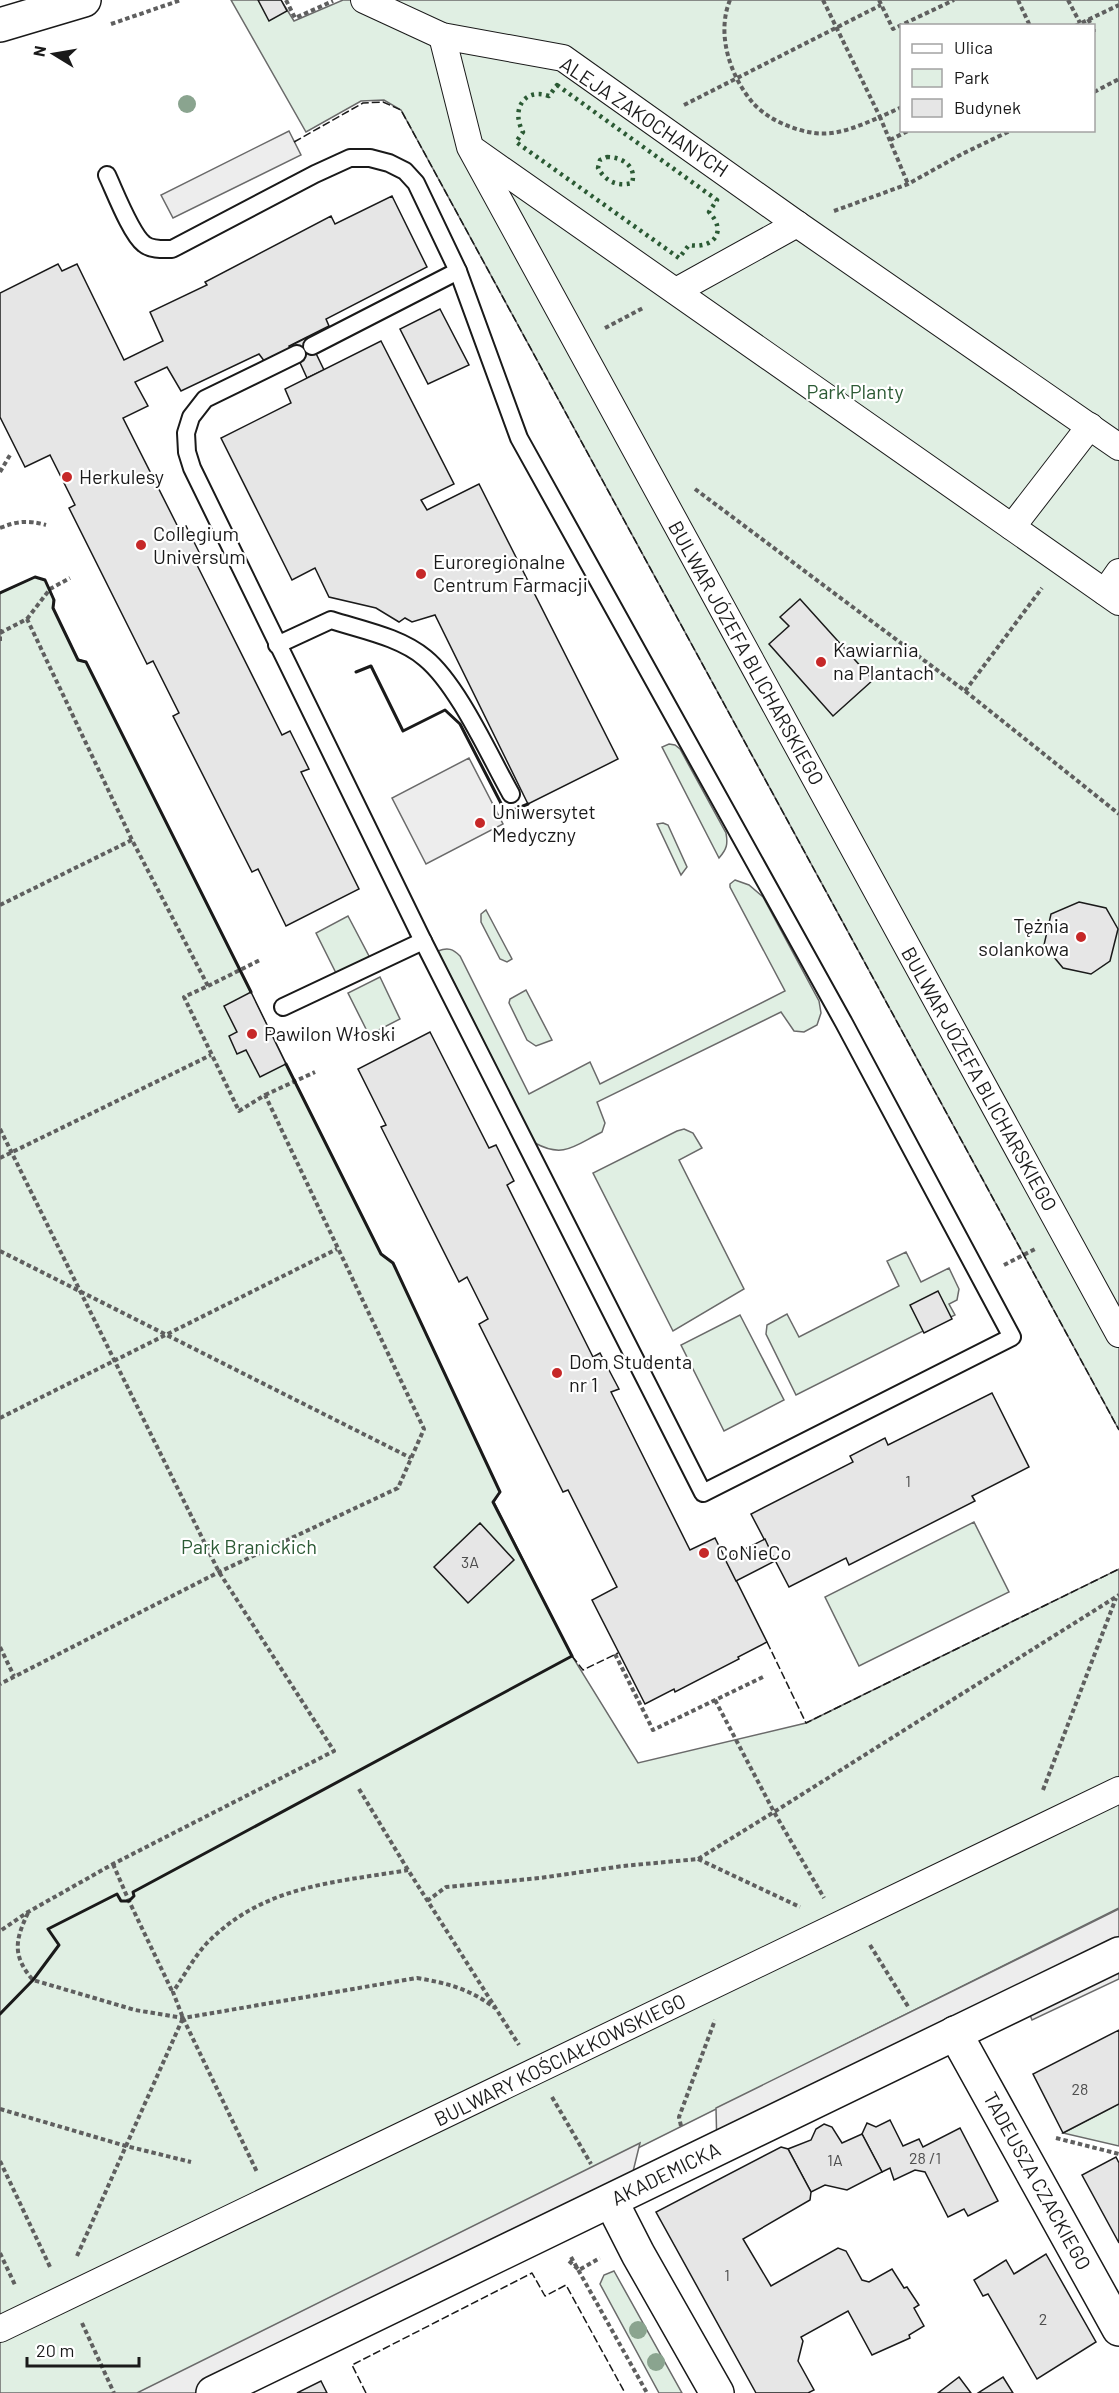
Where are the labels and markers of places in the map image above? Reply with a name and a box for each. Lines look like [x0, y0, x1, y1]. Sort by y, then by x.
place label: Herkulesy [79, 464, 164, 488]
marker: Herkulesy [60, 470, 74, 484]
place label: Collegium Universum [153, 521, 246, 568]
marker: Collegium Universum [134, 538, 148, 552]
place label: Euroregionalne Centrum Farmacji [433, 549, 588, 596]
marker: Euroregionalne Centrum Farmacji [414, 567, 428, 581]
place label: Kawiarnia na Plantach [833, 637, 934, 684]
marker: Kawiarnia na Plantach [814, 655, 828, 669]
place label: Uniwersytet Medyczny [492, 799, 596, 846]
marker: Uniwersytet Medyczny [473, 816, 487, 830]
place label: Tężnia solankowa [978, 913, 1069, 960]
marker: Tężnia solankowa [1074, 930, 1088, 944]
place label: Pawilon Włoski [264, 1021, 396, 1045]
marker: Pawilon Włoski [245, 1027, 259, 1041]
place label: Dom Studenta nr 1 [569, 1349, 692, 1396]
marker: Dom Studenta nr 1 [550, 1366, 564, 1380]
place label: CoNieCo [716, 1540, 791, 1564]
marker: CoNieCo [697, 1546, 711, 1560]

